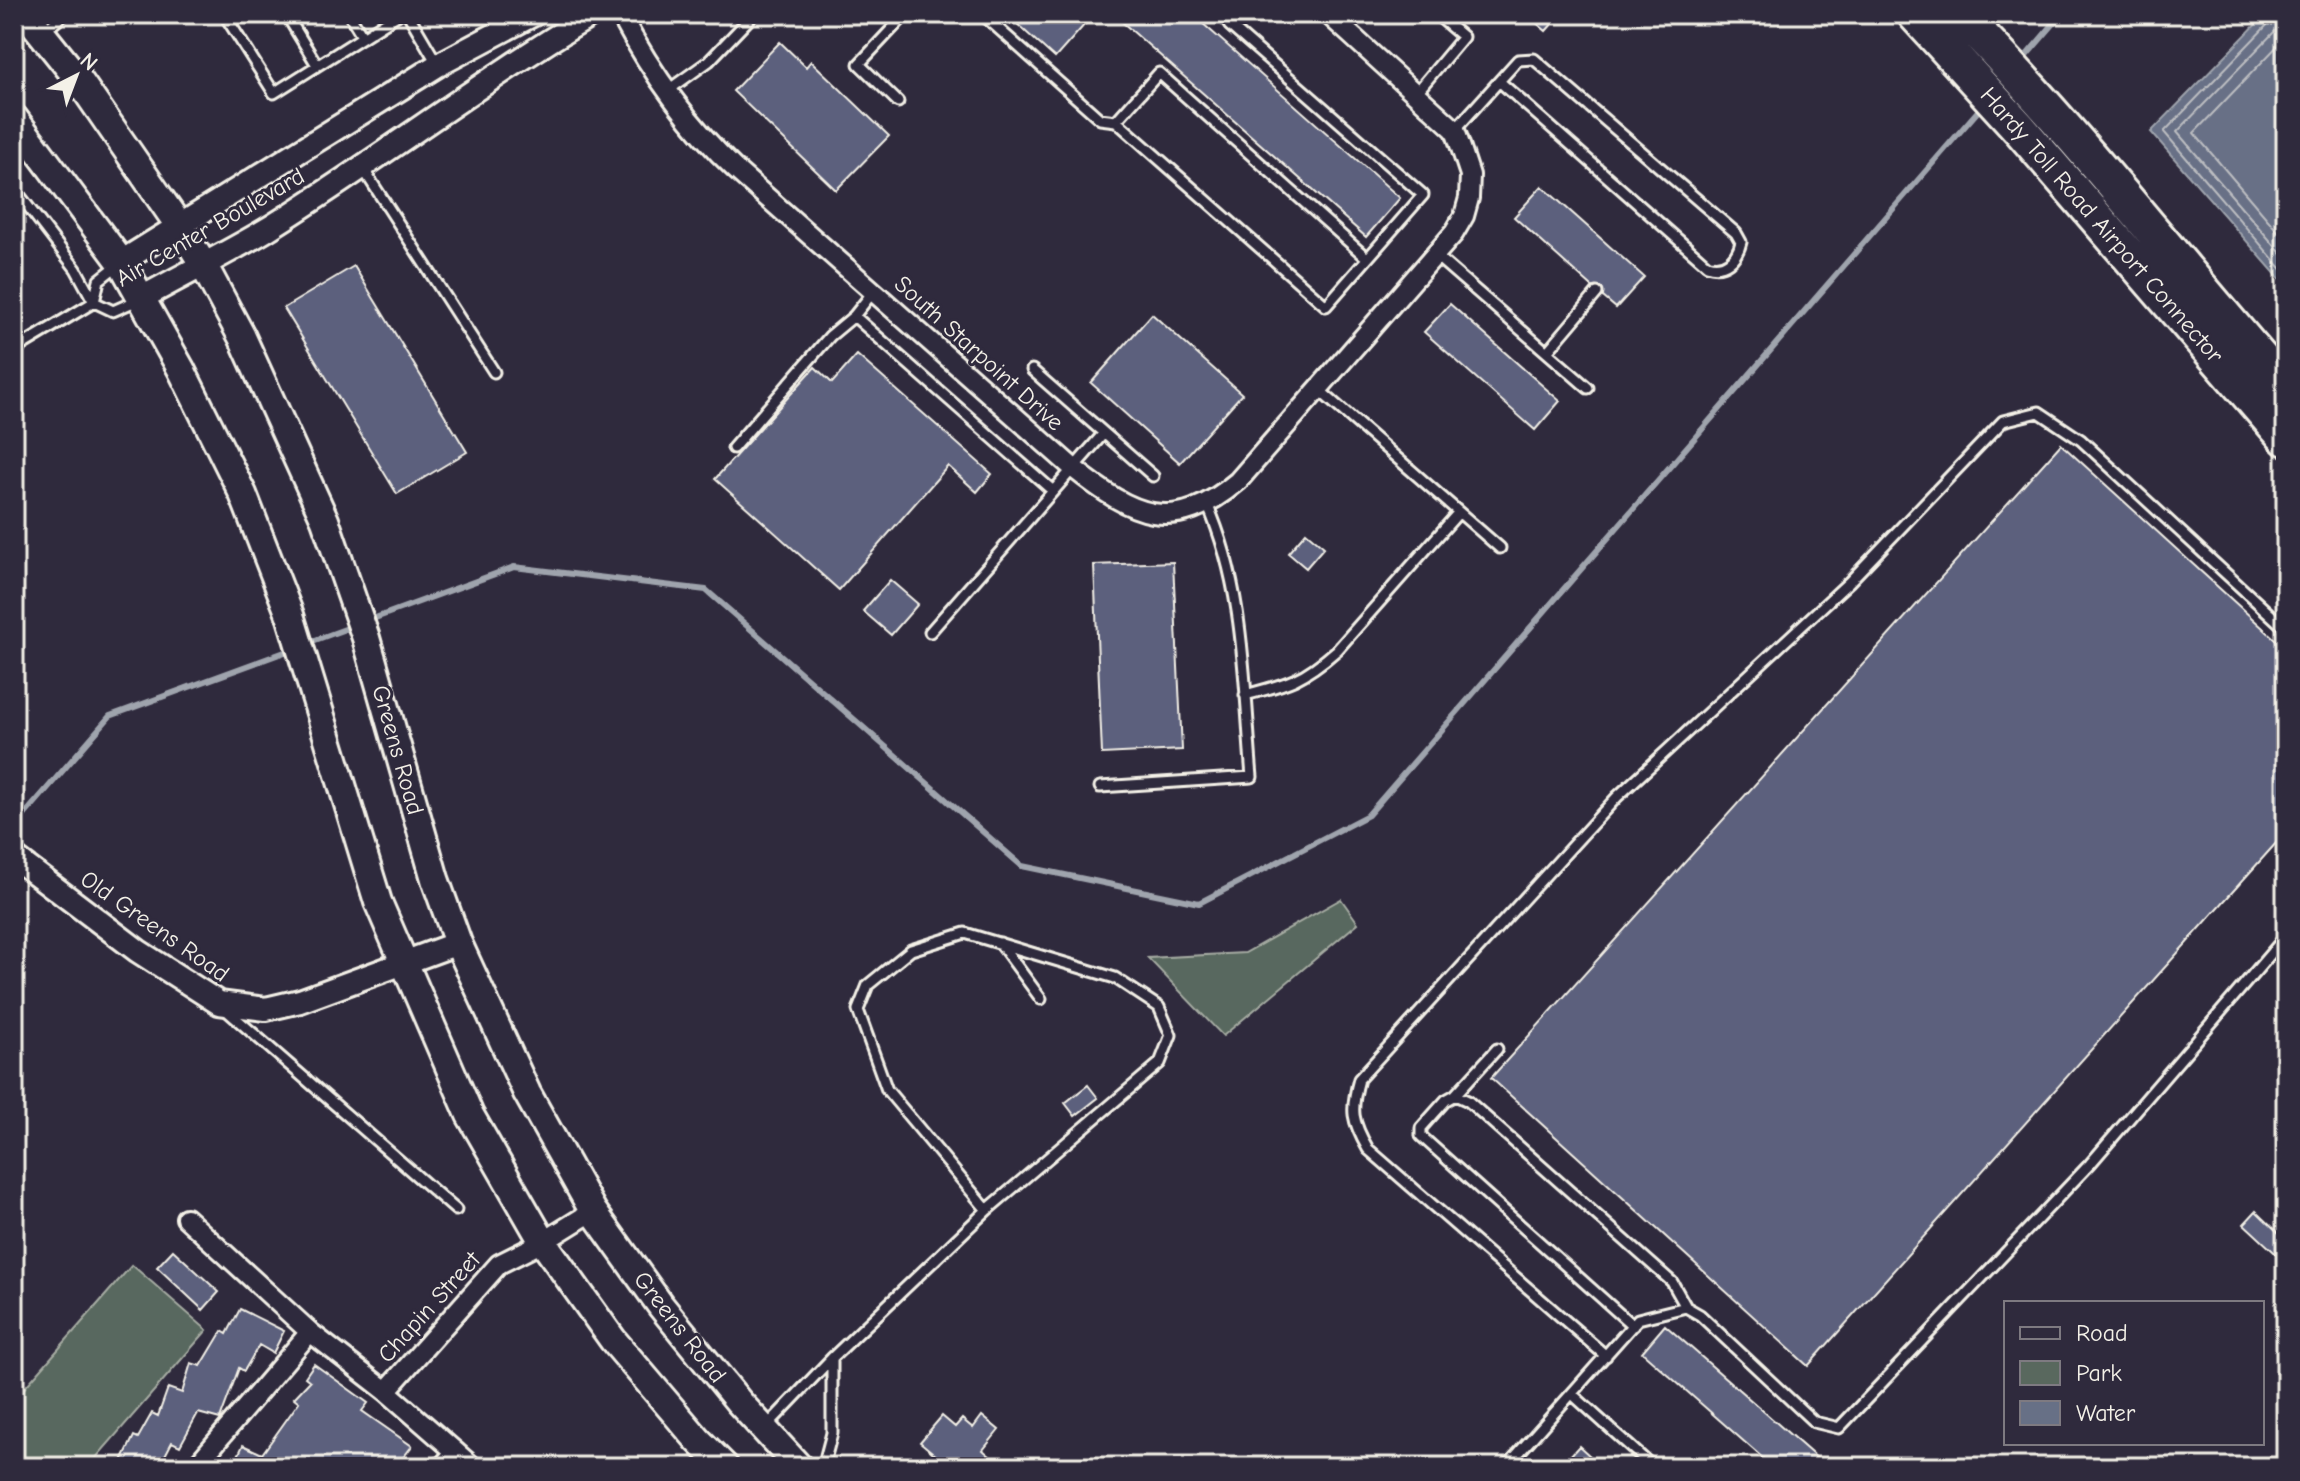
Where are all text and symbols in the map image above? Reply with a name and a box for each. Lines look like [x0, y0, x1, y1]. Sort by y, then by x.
north arrow [36, 36, 116, 116]
text: N [75, 47, 103, 76]
street label: Hardy Toll Road Airport Connector [1975, 81, 2230, 369]
street label: Air Center Boulevard [111, 162, 309, 292]
street label: South Starpoint Drive [889, 270, 1069, 436]
street label: Greens Road [366, 682, 430, 818]
street label: Old Greens Road [75, 864, 235, 988]
street label: Chapin Street [372, 1245, 487, 1368]
street label: Greens Road [628, 1266, 732, 1388]
legend [2004, 1301, 2264, 1445]
text: Road [2076, 1319, 2128, 1347]
text: Park [2076, 1359, 2122, 1387]
text: Water [2076, 1399, 2136, 1427]

